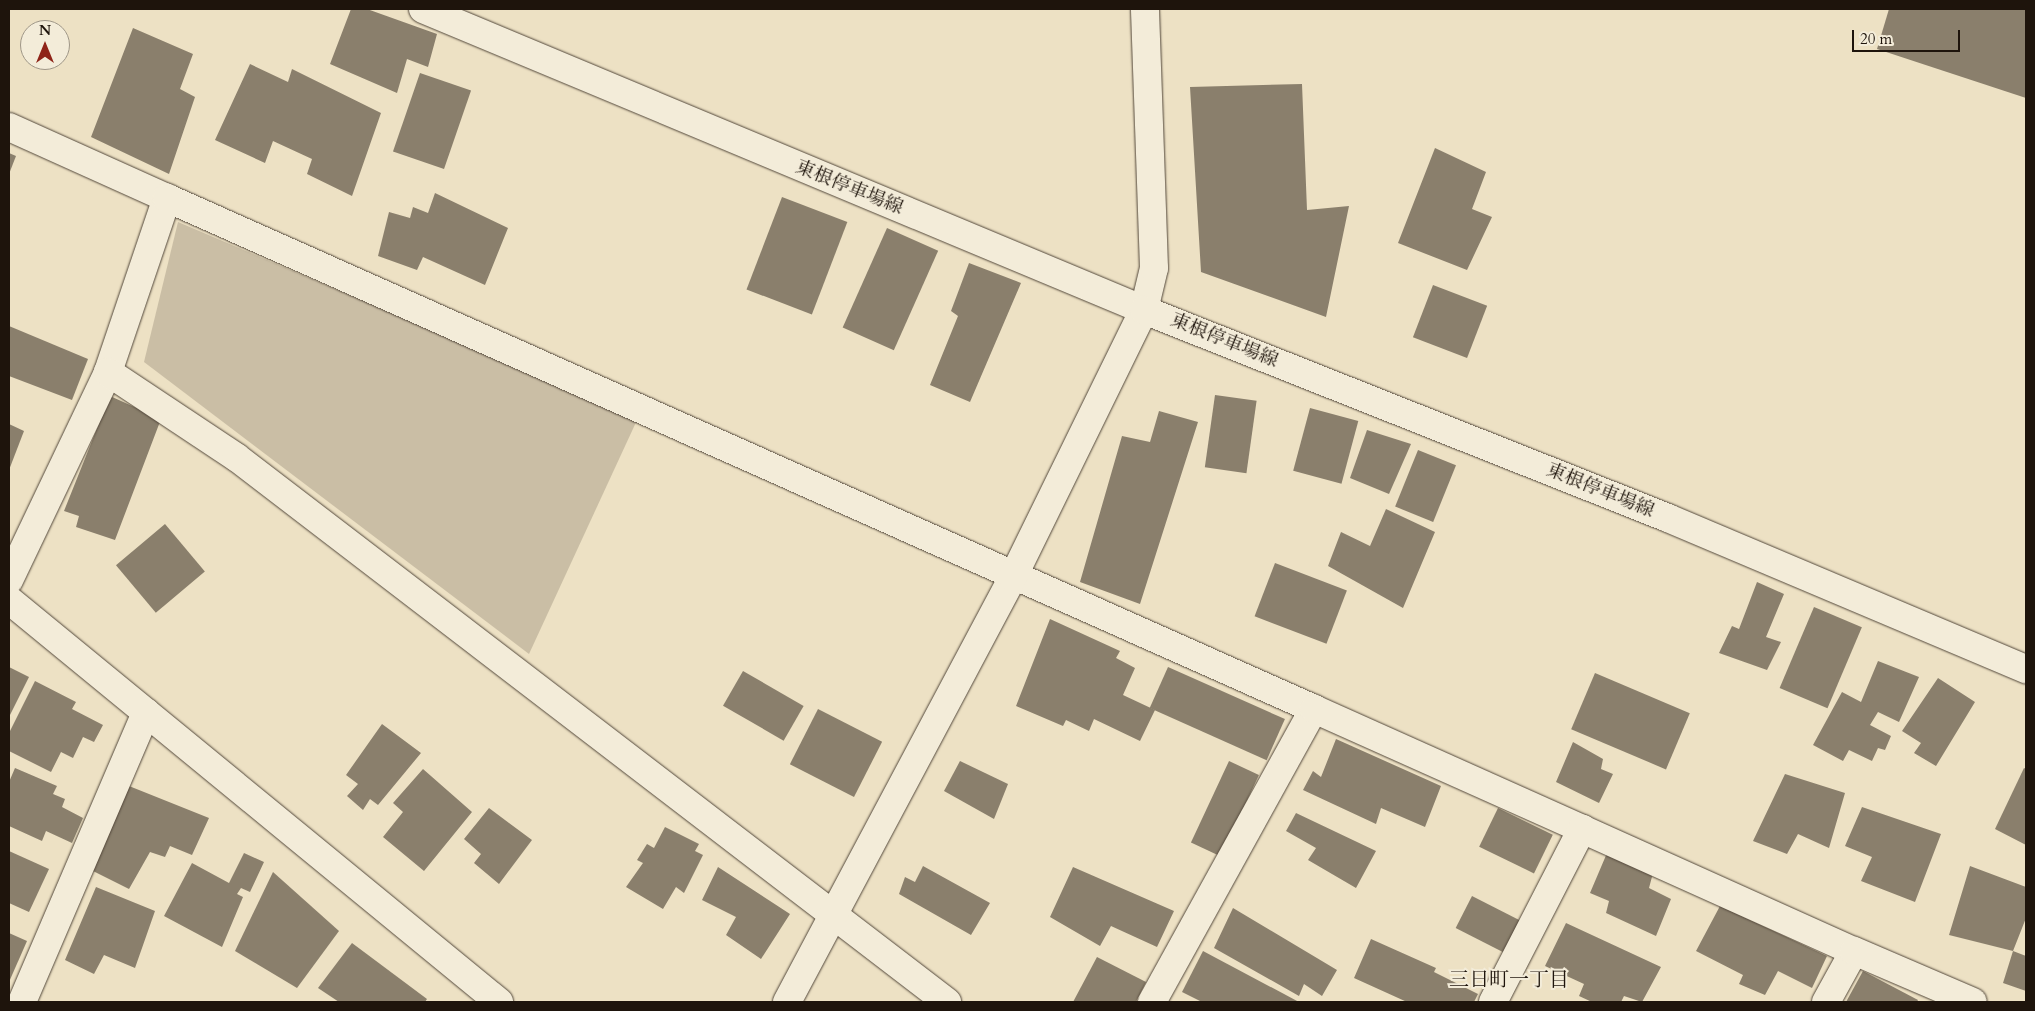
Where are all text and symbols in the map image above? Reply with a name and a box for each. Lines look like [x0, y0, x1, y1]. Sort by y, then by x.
north arrow [20, 20, 70, 70]
scale bar [1855, 20, 1962, 52]
text: N [39, 21, 51, 40]
text: 20 m [1860, 29, 1892, 49]
street label: 東根停車場線 [792, 156, 906, 220]
street label: 東根停車場線 [1167, 309, 1281, 373]
street label: 東根停車場線 [1543, 459, 1657, 523]
district label: 三日町一丁目 [1449, 967, 1569, 991]

